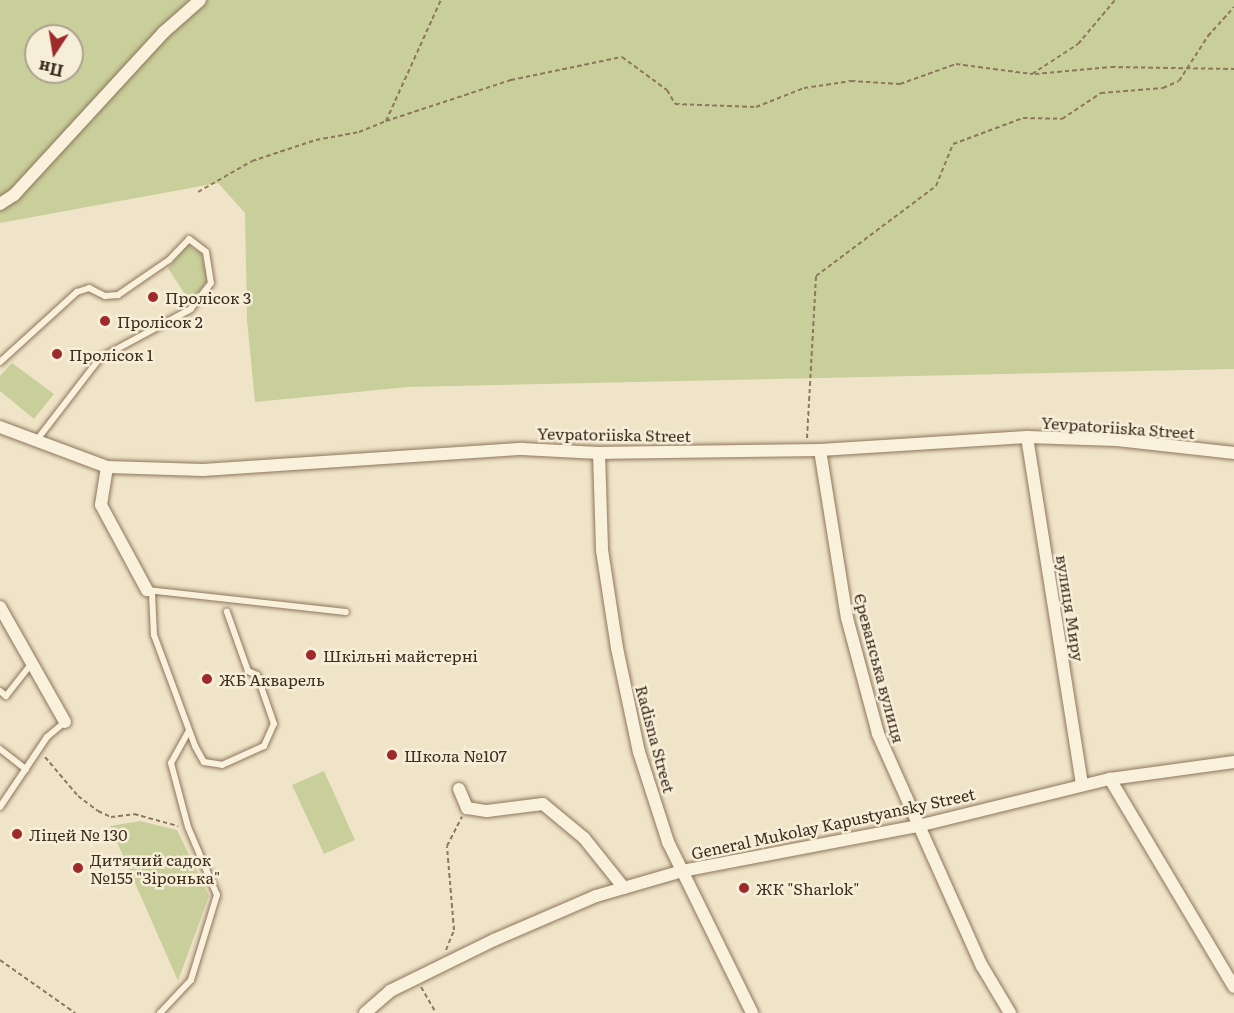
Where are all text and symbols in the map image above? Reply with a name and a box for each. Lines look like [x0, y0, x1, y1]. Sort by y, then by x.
north arrow [24, 24, 84, 84]
text: Пн [36, 55, 65, 84]
place label: Пролісок 3 [165, 287, 251, 307]
marker: Пролісок 3 [146, 290, 160, 304]
place label: Пролісок 2 [117, 311, 203, 331]
marker: Пролісок 2 [98, 314, 112, 328]
place label: Пролісок 1 [69, 344, 153, 364]
marker: Пролісок 1 [50, 347, 64, 361]
street label: Yevpatoriiska Street [1041, 412, 1195, 442]
street label: Yevpatoriiska Street [537, 423, 691, 445]
street label: вулиця Миру [1053, 553, 1089, 663]
street label: Єреванська вулиця [851, 591, 909, 745]
place label: Шкільні майстерні [323, 645, 478, 665]
marker: Шкільні майстерні [304, 648, 318, 662]
place label: ЖБ Акварель [219, 669, 325, 689]
marker: ЖБ Акварель [200, 672, 214, 686]
street label: Radisna Street [632, 683, 680, 795]
place label: Школа №107 [404, 745, 507, 765]
marker: Школа №107 [385, 748, 399, 762]
street label: General Mukolay Kapustyansky Street [689, 783, 977, 863]
place label: Ліцей № 130 [29, 824, 127, 844]
marker: Ліцей № 130 [10, 827, 24, 841]
place label: Дитячий садок №155 "Зіронька" [90, 849, 220, 887]
marker: Дитячий садок №155 "Зіронька" [71, 861, 85, 875]
place label: ЖК "Sharlok" [756, 878, 859, 898]
marker: ЖК "Sharlok" [737, 881, 751, 895]

